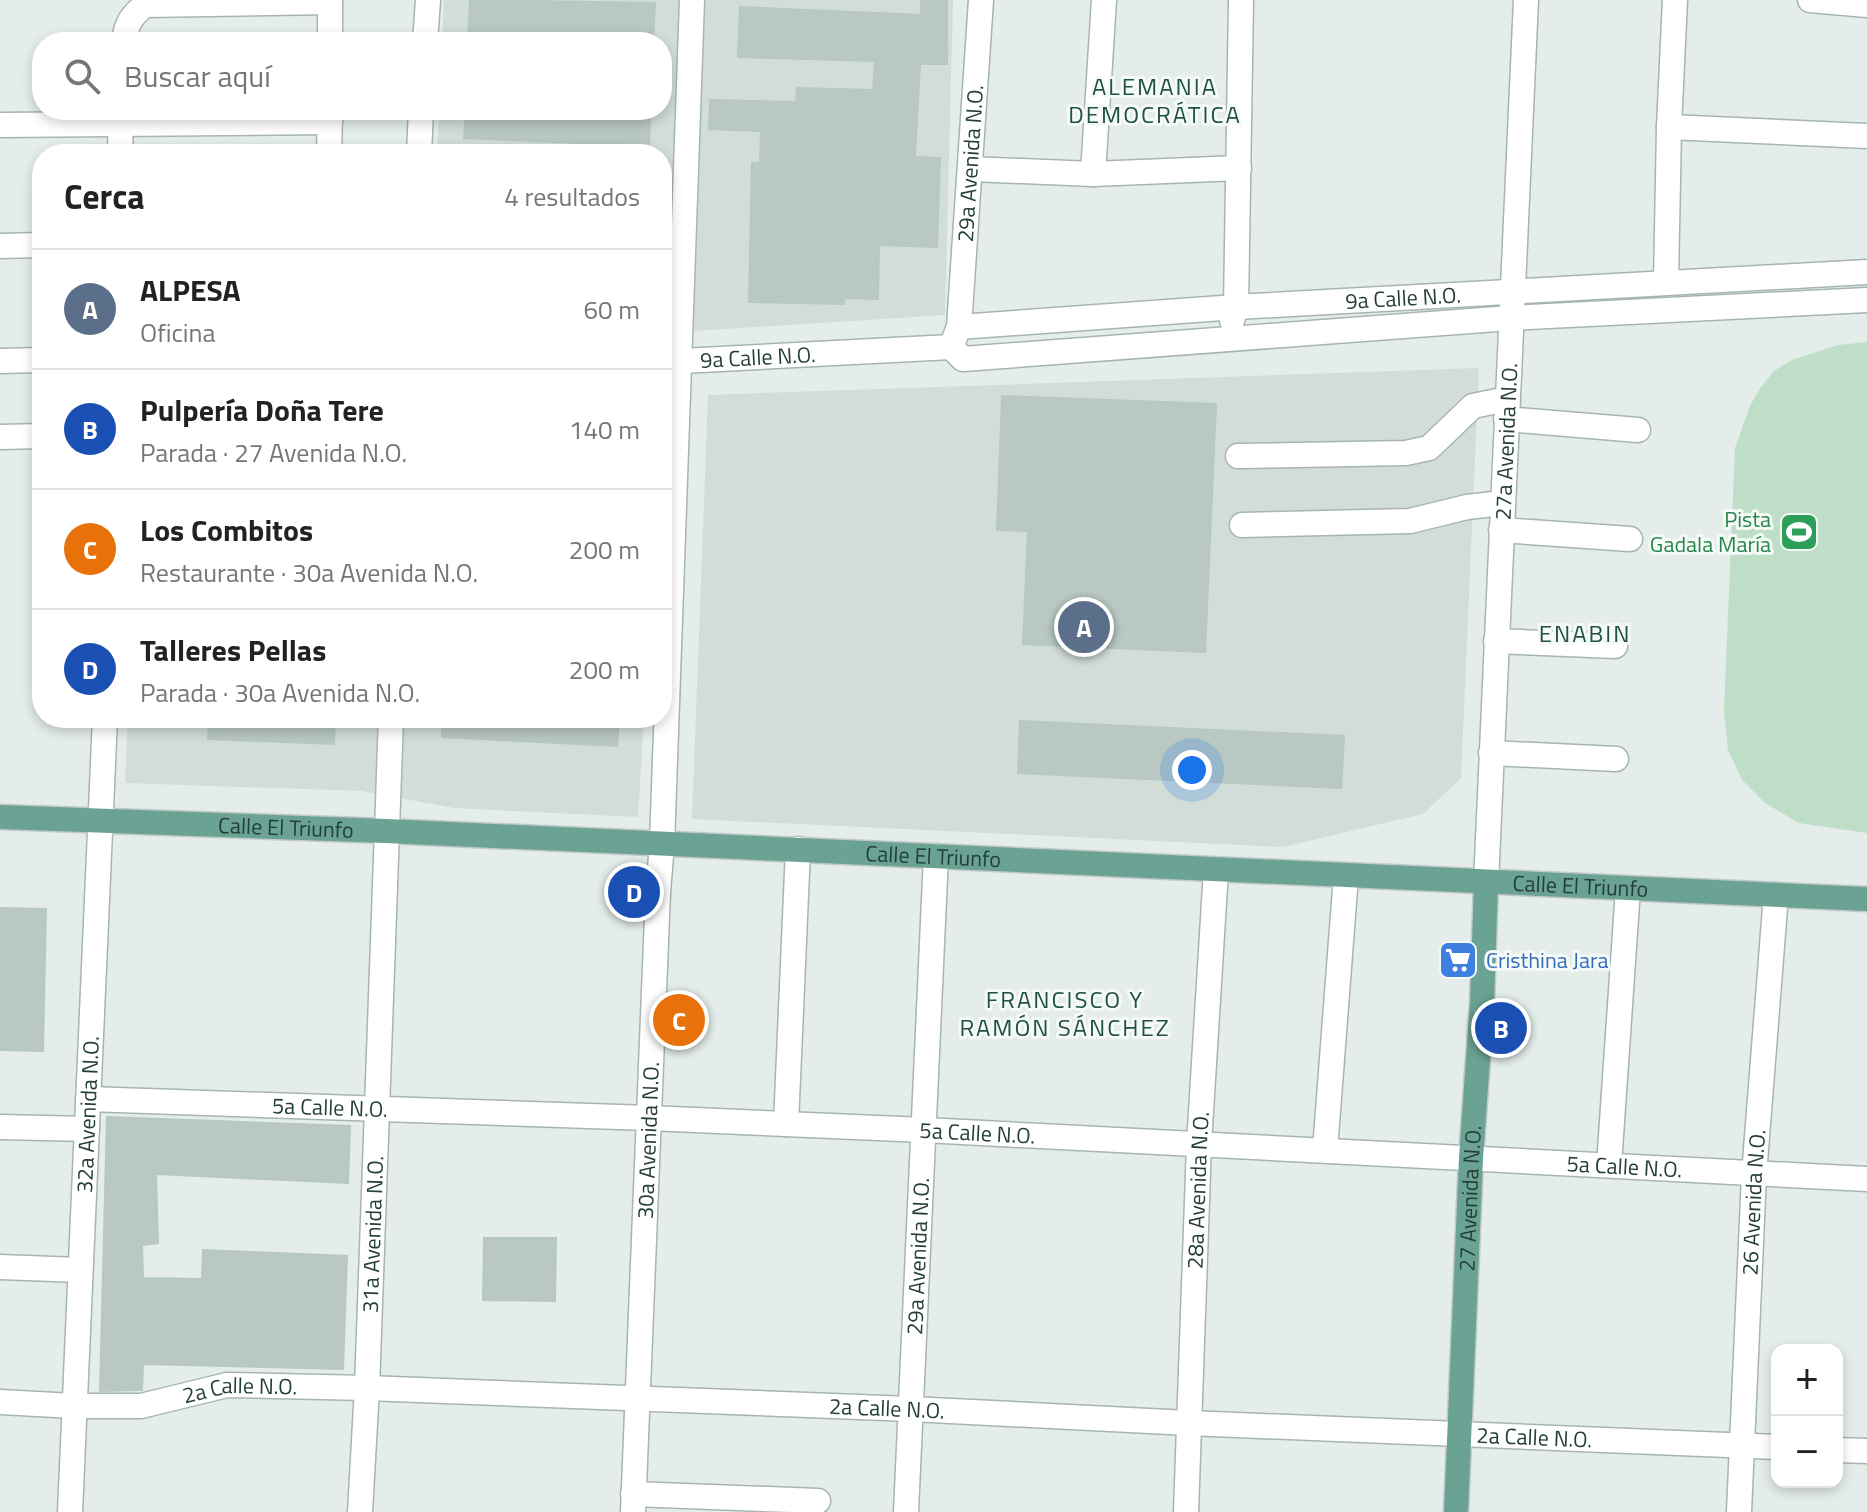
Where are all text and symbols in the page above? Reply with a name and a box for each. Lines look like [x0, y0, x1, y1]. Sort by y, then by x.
search box [32, 32, 672, 120]
text: Buscar aquí [124, 53, 271, 99]
icon: search [60, 54, 104, 98]
district label: ALEMANIA DEMOCRÁTICA [1068, 68, 1242, 132]
street label: 29a Avenida N.O. [948, 84, 992, 243]
text: Cerca [64, 170, 145, 222]
text: 4 resultados [504, 177, 640, 216]
text: ALPESA [140, 267, 241, 313]
street label: 9a Calle N.O. [1344, 278, 1462, 318]
text: A [82, 290, 98, 329]
text: 60 m [583, 290, 640, 329]
text: Oficina [140, 313, 215, 352]
street label: 9a Calle N.O. [699, 337, 817, 377]
street label: 27a Avenida N.O. [1485, 362, 1527, 521]
text: Pulpería Doña Tere [140, 387, 384, 433]
text: B [82, 410, 98, 449]
text: 140 m [569, 410, 640, 449]
text: Parada · 27 Avenida N.O. [140, 433, 407, 472]
place label: Pista Gadala María [1650, 502, 1771, 561]
text: Los Combitos [140, 507, 313, 553]
sports icon: Pista Gadala María [1778, 511, 1820, 553]
text: C [83, 530, 97, 569]
text: 200 m [569, 530, 640, 569]
text: Restaurante · 30a Avenida N.O. [140, 553, 478, 592]
pin: A [1058, 597, 1110, 657]
district label: ENABIN [1539, 615, 1631, 651]
text: Talleres Pellas [140, 627, 326, 673]
text: D [82, 650, 98, 689]
text: 200 m [569, 650, 640, 689]
text: Parada · 30a Avenida N.O. [140, 673, 420, 712]
your location [1172, 750, 1212, 790]
street label: Calle El Triunfo [217, 808, 354, 847]
street label: Calle El Triunfo [865, 836, 1002, 876]
pin: D [608, 862, 660, 922]
street label: Calle El Triunfo [1512, 866, 1649, 906]
supermarket icon: Cristhina Jara [1437, 939, 1479, 981]
place label: Cristhina Jara [1486, 943, 1609, 977]
district label: FRANCISCO Y RAMÓN SÁNCHEZ [959, 981, 1171, 1045]
pin: C [653, 990, 705, 1050]
pin: B [1475, 998, 1527, 1058]
street label: 32a Avenida N.O. [67, 1035, 108, 1194]
street label: 30a Avenida N.O. [628, 1061, 668, 1220]
street label: 5a Calle N.O. [271, 1088, 388, 1126]
street label: 28a Avenida N.O. [1178, 1111, 1218, 1269]
street label: 5a Calle N.O. [919, 1113, 1036, 1153]
street label: 27 Avenida N.O. [1449, 1124, 1490, 1272]
street label: 26 Avenida N.O. [1733, 1128, 1775, 1276]
street label: 5a Calle N.O. [1566, 1146, 1683, 1186]
street label: 31a Avenida N.O. [353, 1155, 392, 1314]
street label: 29a Avenida N.O. [897, 1177, 938, 1336]
map controls [1771, 1344, 1843, 1488]
button: + [1771, 1344, 1843, 1416]
street label: 2a Calle N.O. [179, 1368, 298, 1412]
street label: 2a Calle N.O. [828, 1389, 946, 1428]
button: − [1771, 1416, 1843, 1488]
street label: 2a Calle N.O. [1476, 1418, 1593, 1456]

